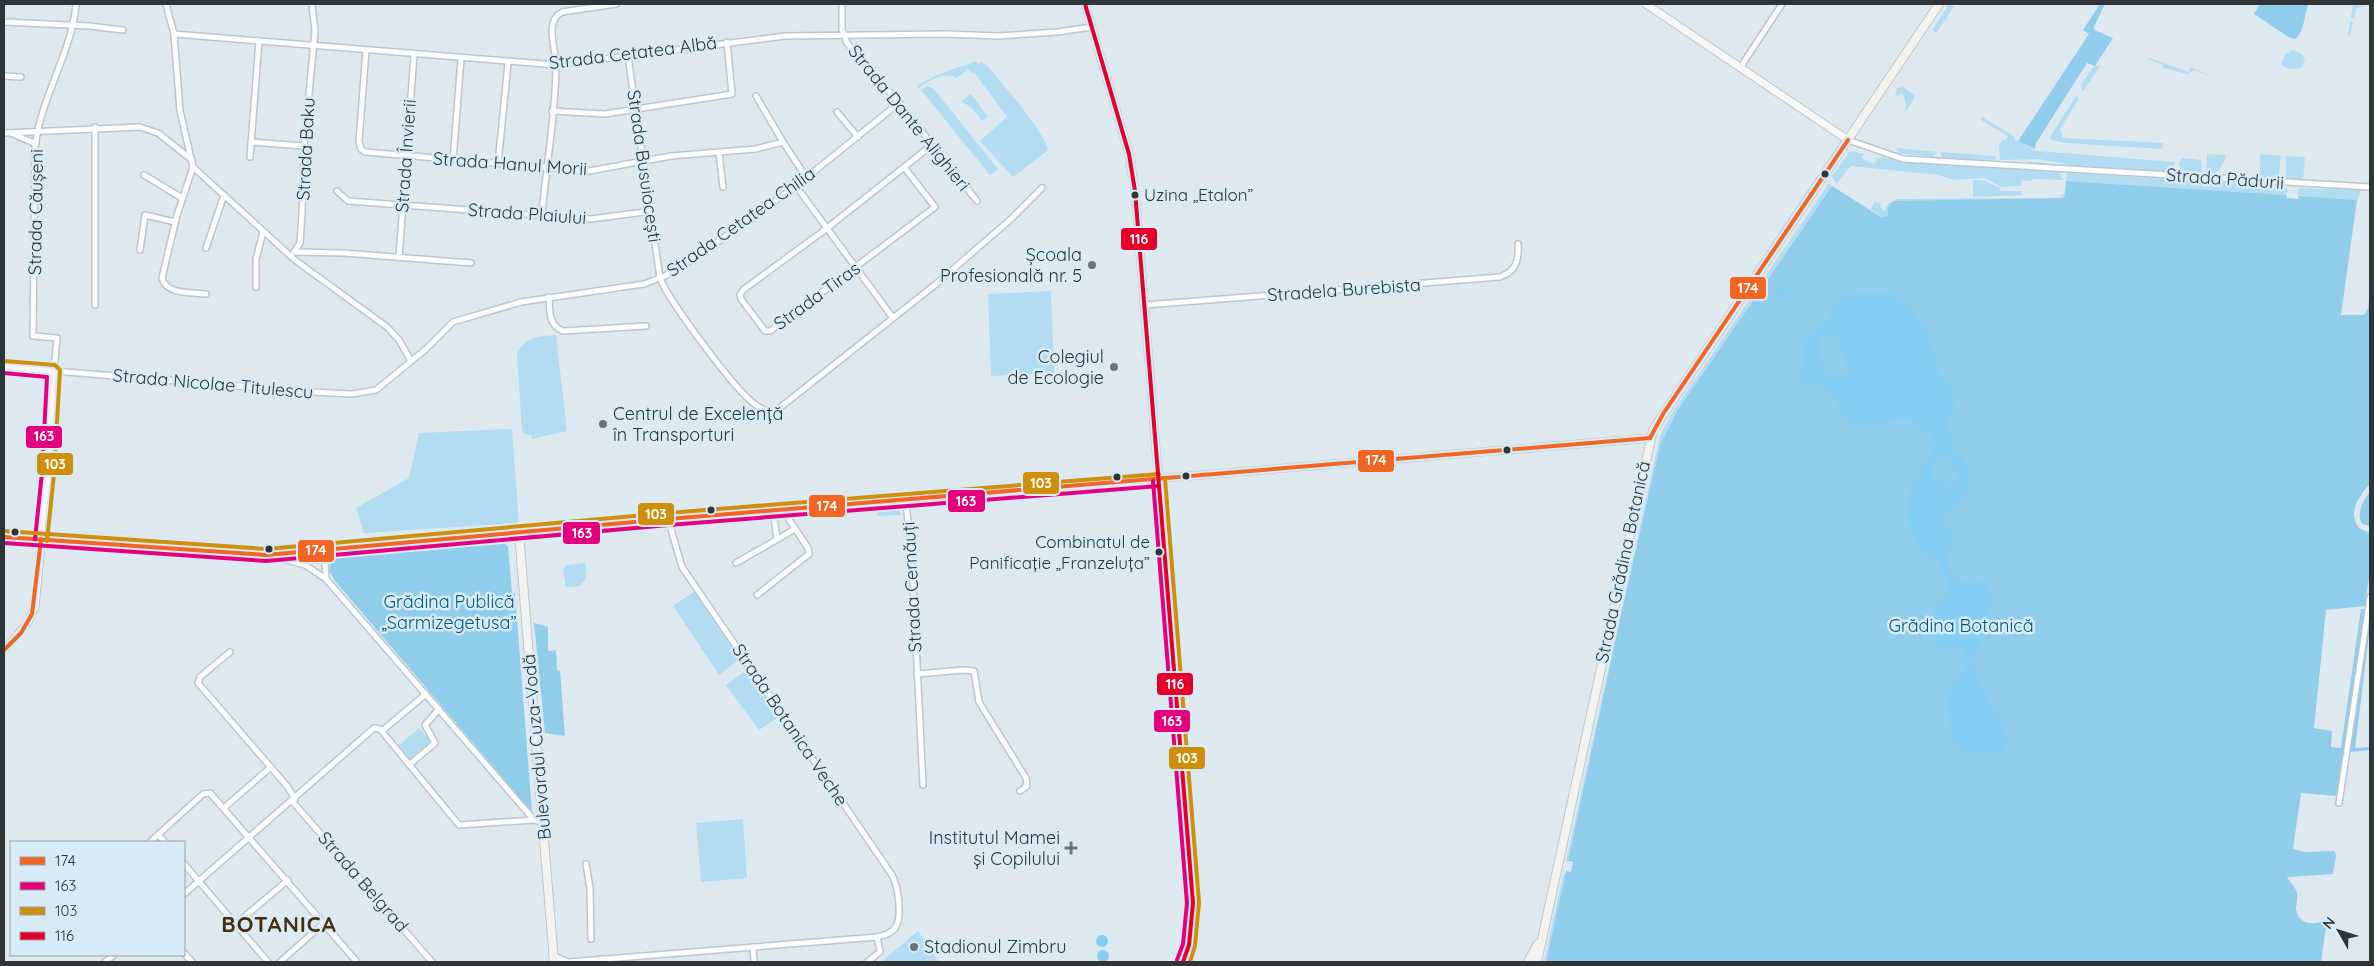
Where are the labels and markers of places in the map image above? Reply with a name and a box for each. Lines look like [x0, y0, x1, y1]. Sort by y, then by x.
unlabelled marker [1820, 169, 1830, 179]
place label: Uzina „Etalon” [1144, 184, 1254, 205]
marker: Uzina „Etalon” [1130, 190, 1140, 200]
place label: Școala Profesională nr. 5 [940, 243, 1082, 287]
marker: Școala Profesională nr. 5 [1086, 259, 1098, 271]
place label: Colegiul de Ecologie [1008, 345, 1104, 389]
marker: Colegiul de Ecologie [1108, 361, 1120, 373]
place label: Centrul de Excelență în Transporturi [612, 402, 783, 446]
marker: Centrul de Excelență în Transporturi [597, 418, 609, 430]
unlabelled marker [1502, 445, 1512, 455]
unlabelled marker [1181, 471, 1191, 481]
unlabelled marker [1112, 472, 1122, 482]
unlabelled marker [706, 505, 716, 515]
unlabelled marker [10, 527, 20, 537]
place label: Combinatul de Panificație „Franzeluța” [969, 531, 1150, 573]
unlabelled marker [264, 544, 274, 554]
marker: Combinatul de Panificație „Franzeluța” [1154, 547, 1164, 557]
place label: Institutul Mamei și Copilului [929, 826, 1060, 870]
marker: Institutul Mamei și Copilului [1064, 841, 1078, 855]
place label: Stadionul Zimbru [924, 935, 1066, 958]
marker: Stadionul Zimbru [908, 941, 920, 953]

